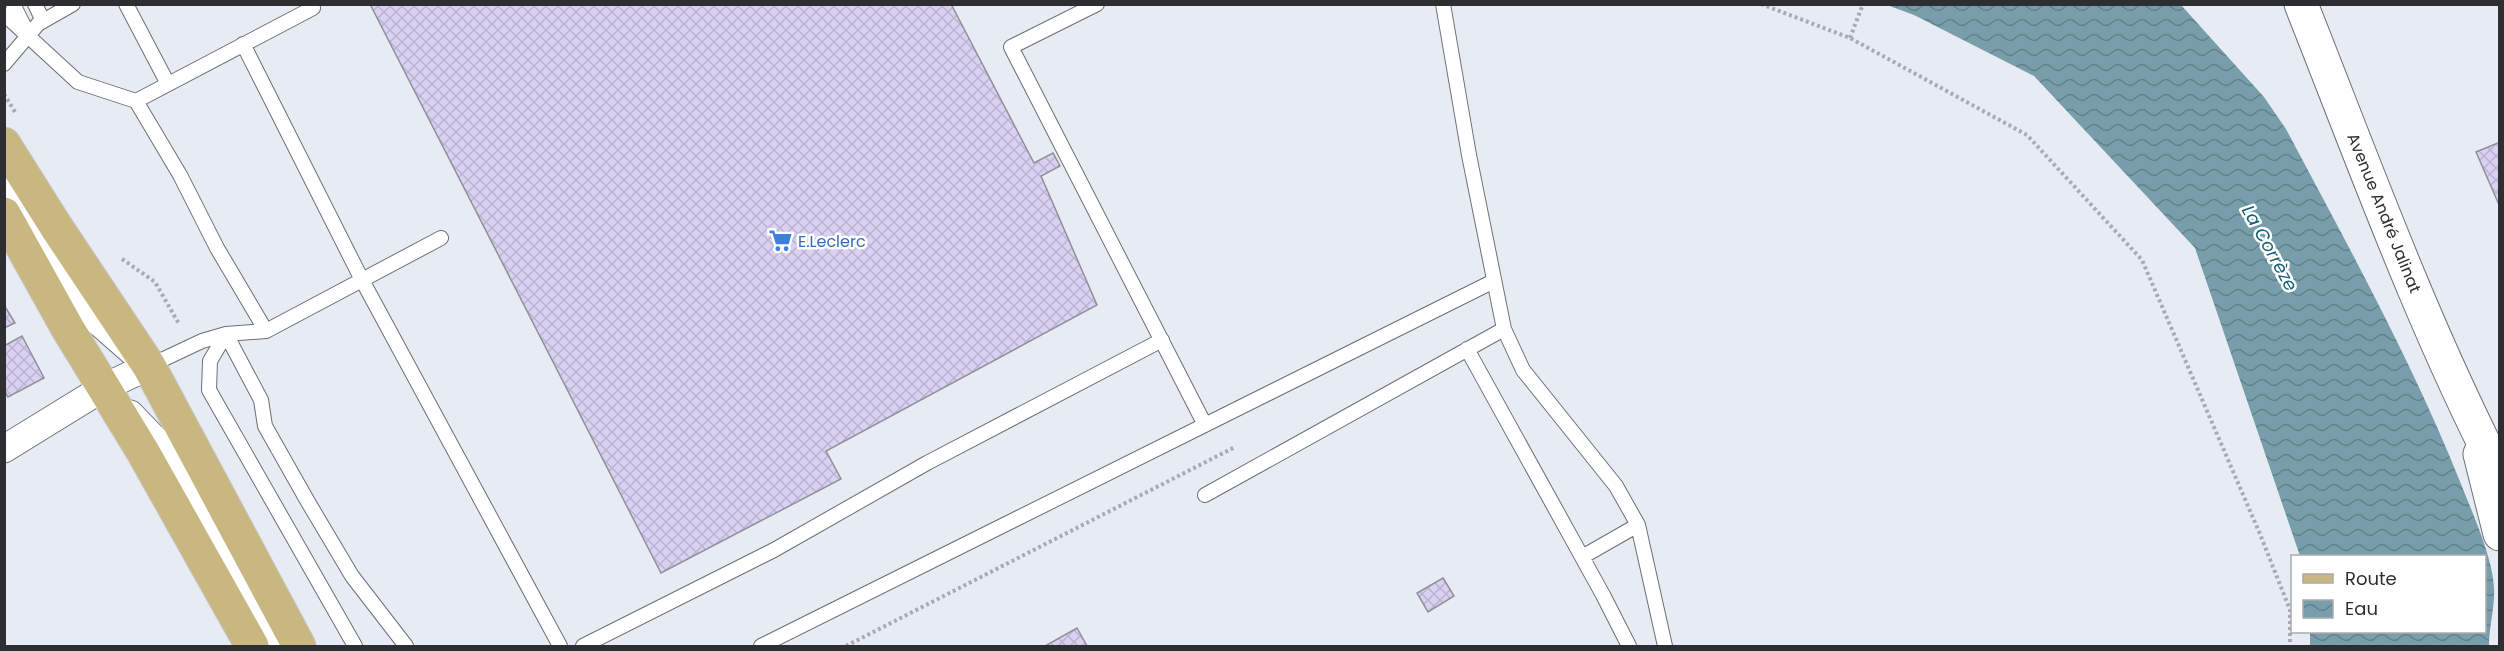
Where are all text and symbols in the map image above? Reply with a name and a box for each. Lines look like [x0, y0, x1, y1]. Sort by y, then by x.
street label: Avenue André Jalinat [2341, 130, 2427, 296]
water label: La Corrèze [2236, 201, 2304, 295]
supermarket icon: E.Leclerc [767, 228, 793, 254]
place label: E.Leclerc [798, 230, 866, 253]
legend [2291, 555, 2486, 633]
text: Route [2345, 566, 2397, 591]
text: Eau [2345, 596, 2378, 621]

